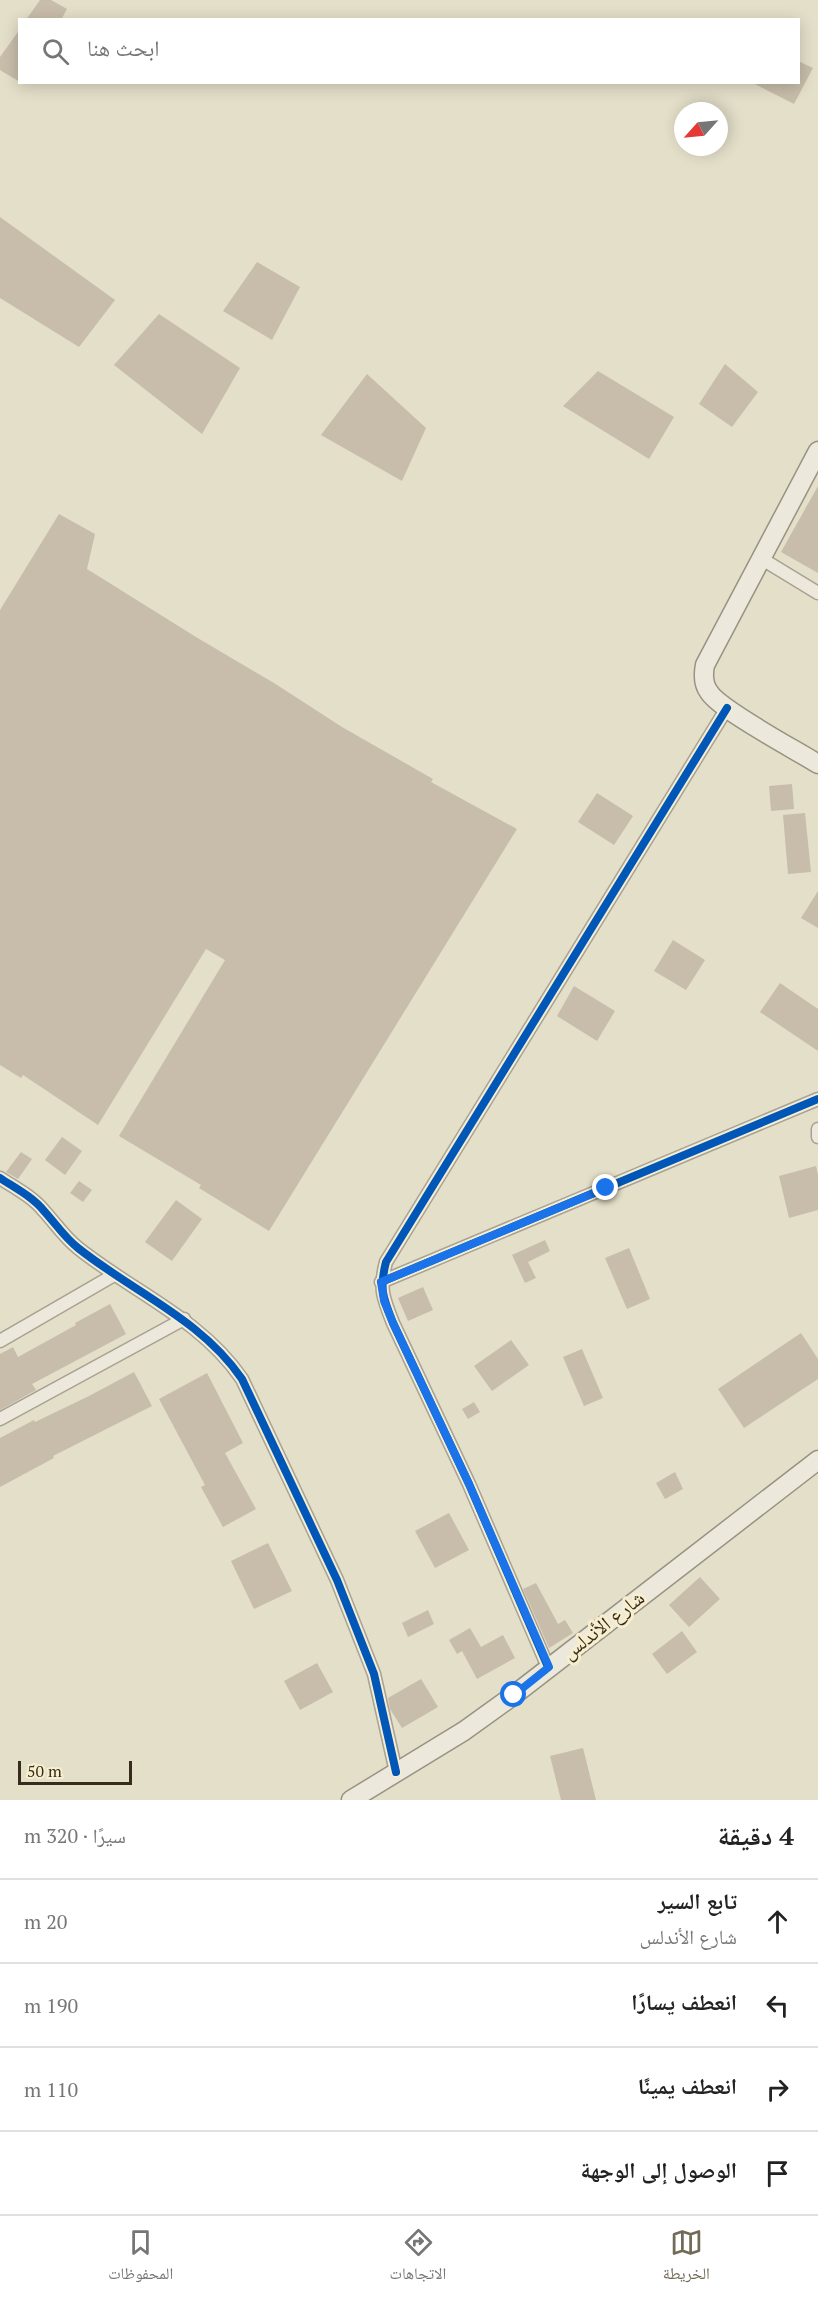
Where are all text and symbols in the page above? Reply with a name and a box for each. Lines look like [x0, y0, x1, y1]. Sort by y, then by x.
search box [18, 18, 800, 84]
text: ابحث هنا [87, 33, 159, 62]
icon: search [39, 35, 72, 68]
north arrow [674, 102, 728, 156]
route end [592, 1174, 618, 1200]
street label: شارع الأندلس [556, 1584, 649, 1665]
route start [500, 1681, 526, 1707]
scale bar [18, 1758, 132, 1786]
text: 50 m [27, 1760, 62, 1782]
text: 4 دقيقة [718, 1818, 794, 1852]
text: سيرًا · 320 m [24, 1822, 126, 1849]
text: تابع السير [658, 1886, 737, 1915]
icon: ahead [761, 1905, 794, 1938]
text: 20 m [24, 1908, 67, 1935]
text: شارع الأندلس [639, 1923, 737, 1950]
text: انعطف يسارًا [631, 1987, 737, 2016]
icon: left [761, 1989, 794, 2022]
text: 190 m [24, 1992, 78, 2019]
text: انعطف يمينًا [638, 2071, 737, 2100]
icon: right [761, 2073, 794, 2106]
text: 110 m [24, 2076, 78, 2103]
text: الوصول إلى الوجهة [580, 2155, 737, 2184]
icon: arrive [761, 2157, 794, 2190]
tab: المحفوظات [108, 2226, 173, 2289]
tab: الاتجاهات [390, 2226, 446, 2289]
tab: الخريطة [663, 2226, 710, 2289]

